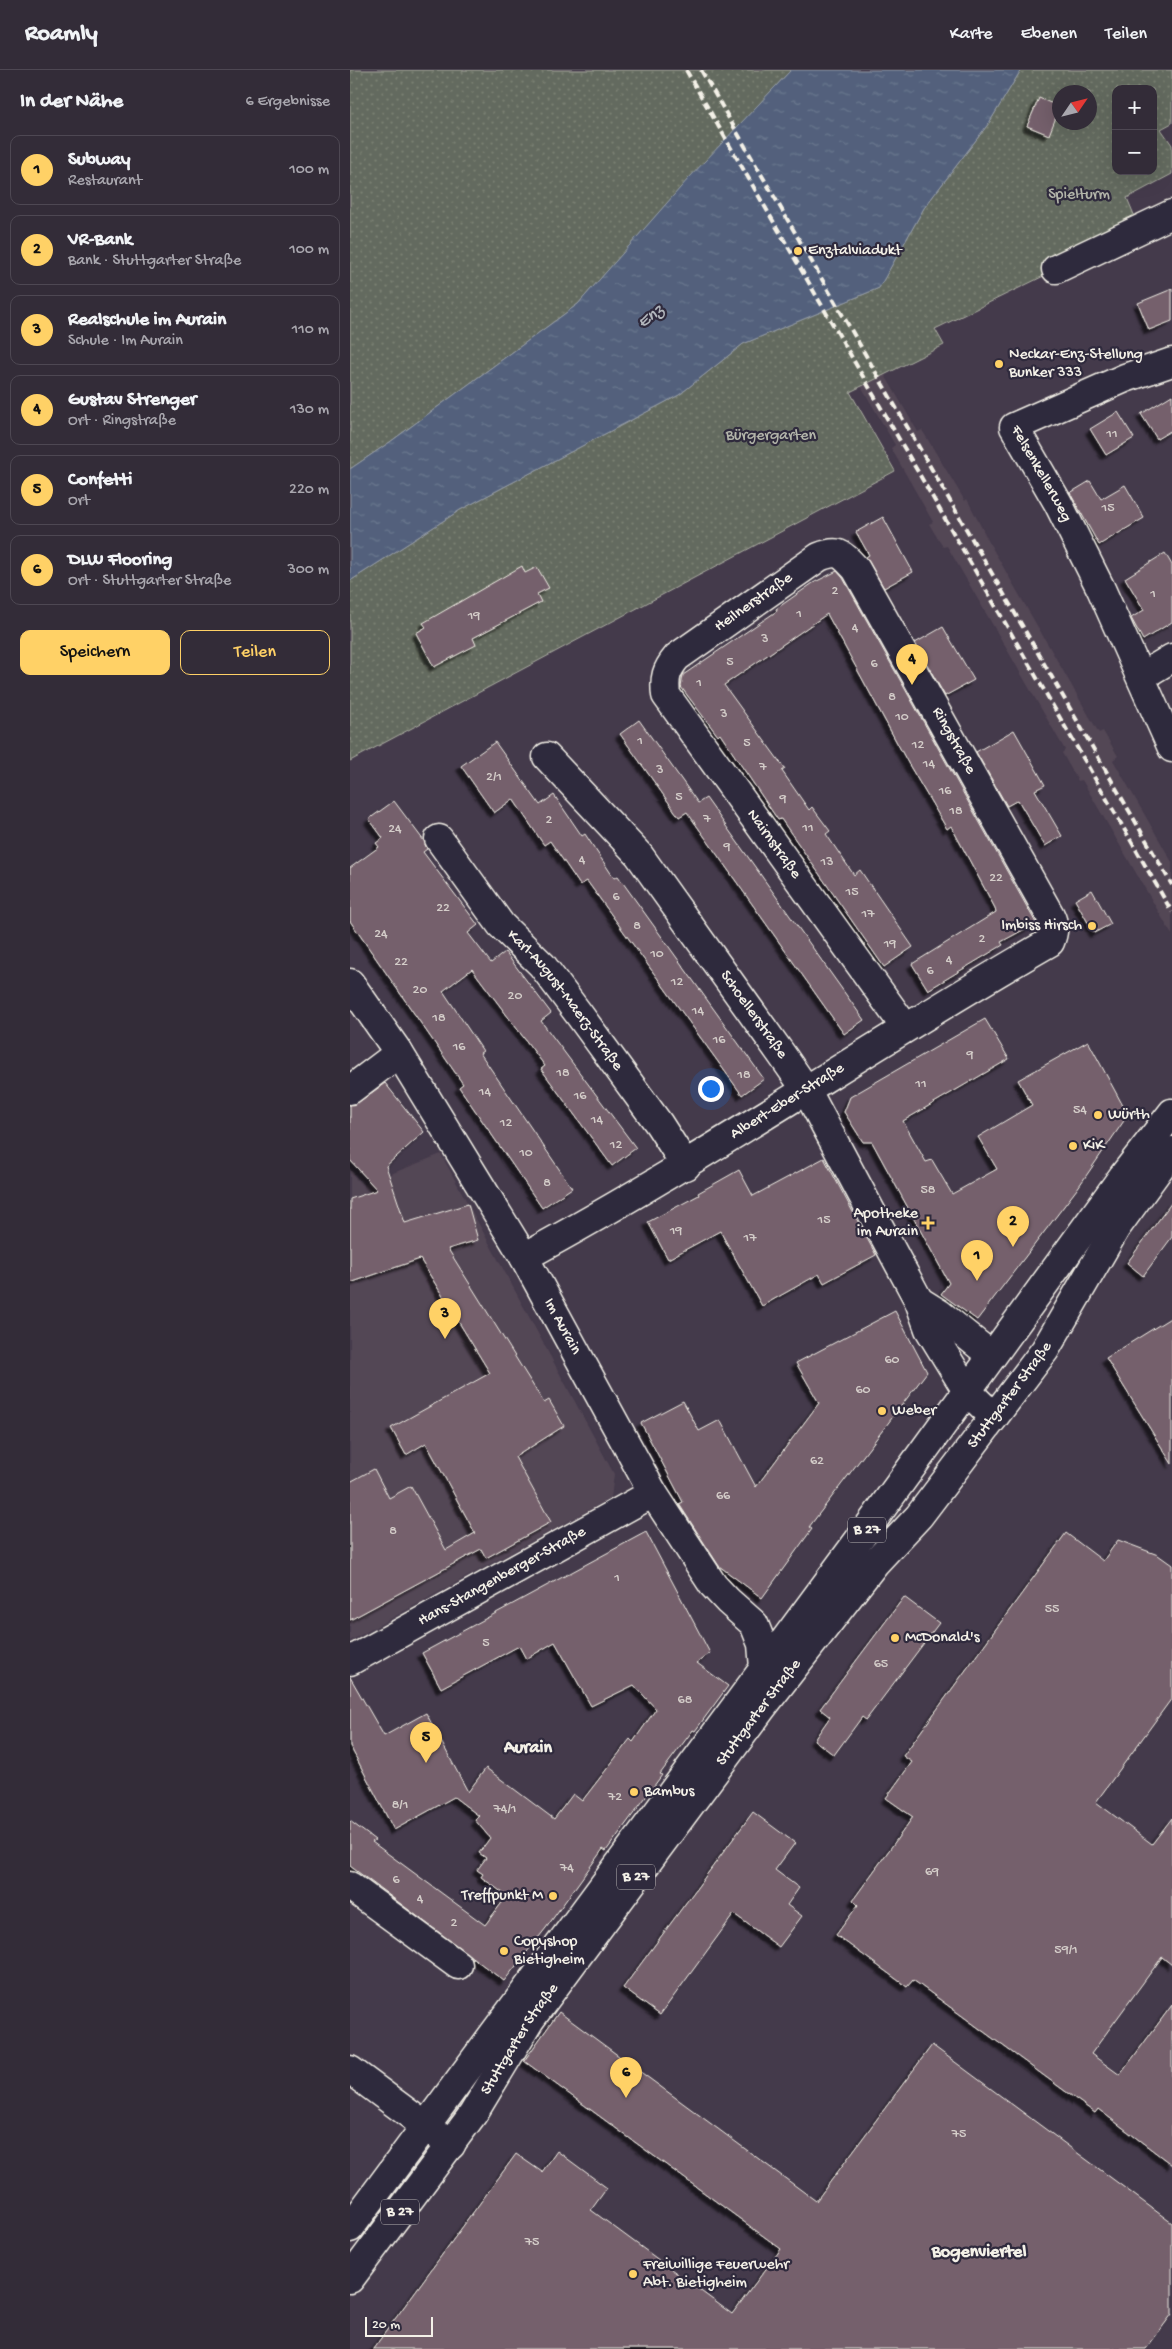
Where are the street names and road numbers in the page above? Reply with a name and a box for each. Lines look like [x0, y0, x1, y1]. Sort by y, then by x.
street label: Felsenkellerweg [1005, 421, 1076, 525]
street label: Heilnerstraße [711, 569, 797, 637]
street label: Ringstraße [927, 704, 979, 778]
street label: Nairnstraße [742, 806, 805, 883]
street label: Karl-August-Maerz-Straße [502, 926, 627, 1075]
street label: Schoellerstraße [715, 967, 792, 1063]
street label: Albert-Eber-Straße [727, 1059, 849, 1144]
street label: Im Aurain [539, 1295, 585, 1359]
street label: Stuttgarter Straße [964, 1338, 1057, 1453]
road number: B 27 [848, 1518, 886, 1542]
street label: Hans-Stangenberger-Straße [415, 1522, 590, 1631]
street label: Stuttgarter Straße [713, 1655, 806, 1770]
road number: B 27 [617, 1864, 655, 1890]
street label: Stuttgarter Straße [477, 1979, 564, 2099]
road number: B 27 [381, 2200, 419, 2224]

